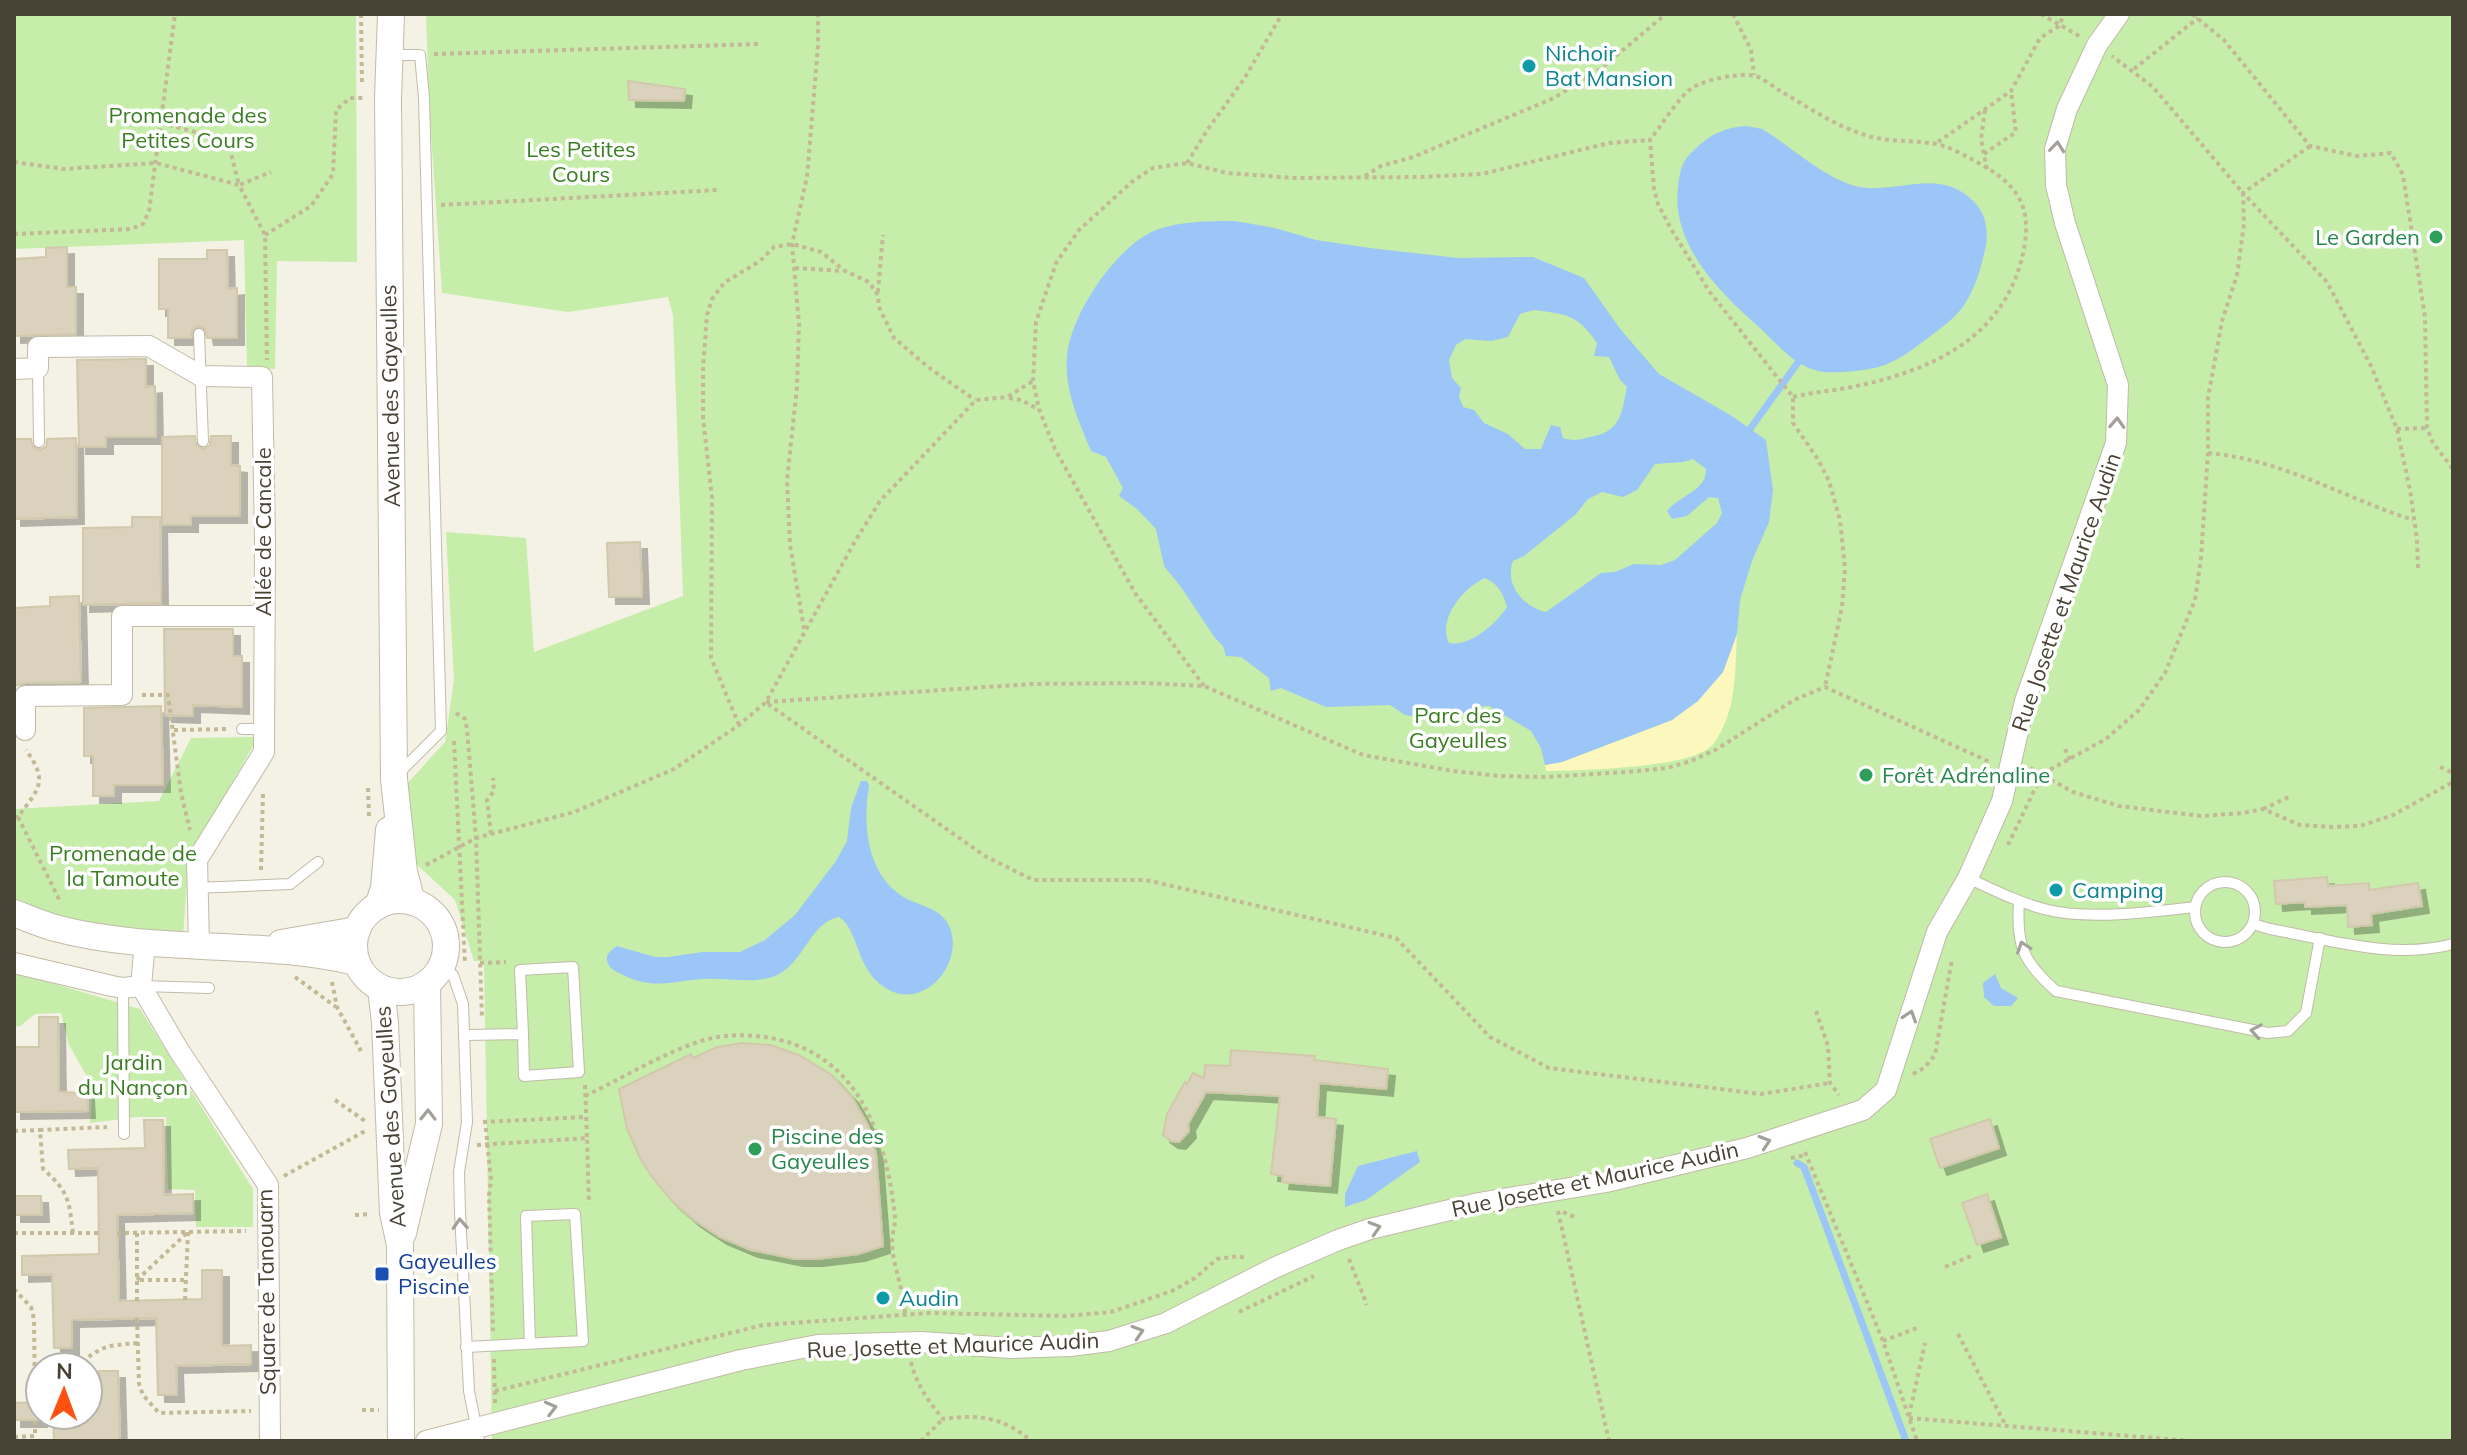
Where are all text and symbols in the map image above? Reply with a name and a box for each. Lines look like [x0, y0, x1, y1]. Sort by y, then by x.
place label: Nichoir Bat Mansion [1545, 39, 1673, 92]
marker: Nichoir Bat Mansion [1520, 57, 1538, 75]
park label: Promenade des Petites Cours [109, 101, 267, 154]
park label: Les Petites Cours [526, 135, 636, 188]
one-way arrow [2048, 140, 2065, 153]
place label: Le Garden [2315, 223, 2420, 251]
marker: Le Garden [2427, 228, 2445, 246]
street label: Avenue des Gayeulles [374, 284, 406, 508]
one-way arrow [2109, 416, 2126, 429]
street label: Allée de Cancale [249, 447, 277, 617]
street label: Rue Josette et Maurice Audin [2005, 449, 2127, 735]
park label: Parc des Gayeulles [1409, 701, 1507, 754]
place label: Forêt Adrénaline [1882, 761, 2050, 789]
marker: Forêt Adrénaline [1857, 766, 1875, 784]
park label: Promenade de la Tamoute [49, 839, 197, 892]
place label: Camping [2072, 876, 2164, 904]
marker: Camping [2047, 881, 2065, 899]
one-way arrow [2016, 941, 2033, 955]
street label: Avenue des Gayeulles [368, 1005, 412, 1229]
one-way arrow [1901, 1009, 1917, 1023]
one-way arrow [2249, 1023, 2263, 1040]
park label: Jardin du Nançon [78, 1048, 188, 1101]
one-way arrow [419, 1108, 437, 1121]
place label: Piscine des Gayeulles [771, 1122, 884, 1175]
street label: Rue Josette et Maurice Audin [1449, 1135, 1741, 1223]
one-way arrow [1757, 1135, 1771, 1151]
marker: Piscine des Gayeulles [746, 1140, 764, 1158]
street label: Square de Tanouarn [250, 1189, 282, 1395]
one-way arrow [452, 1217, 469, 1230]
one-way arrow [1368, 1221, 1382, 1237]
place label: Gayeulles Piscine [398, 1247, 497, 1300]
marker: Gayeulles Piscine [373, 1265, 391, 1283]
place label: Audin [899, 1284, 959, 1312]
marker: Audin [874, 1289, 892, 1307]
one-way arrow [1131, 1325, 1144, 1341]
street label: Rue Josette et Maurice Audin [806, 1326, 1100, 1364]
north arrow [24, 1351, 104, 1431]
text: N [56, 1357, 73, 1385]
one-way arrow [544, 1401, 558, 1418]

